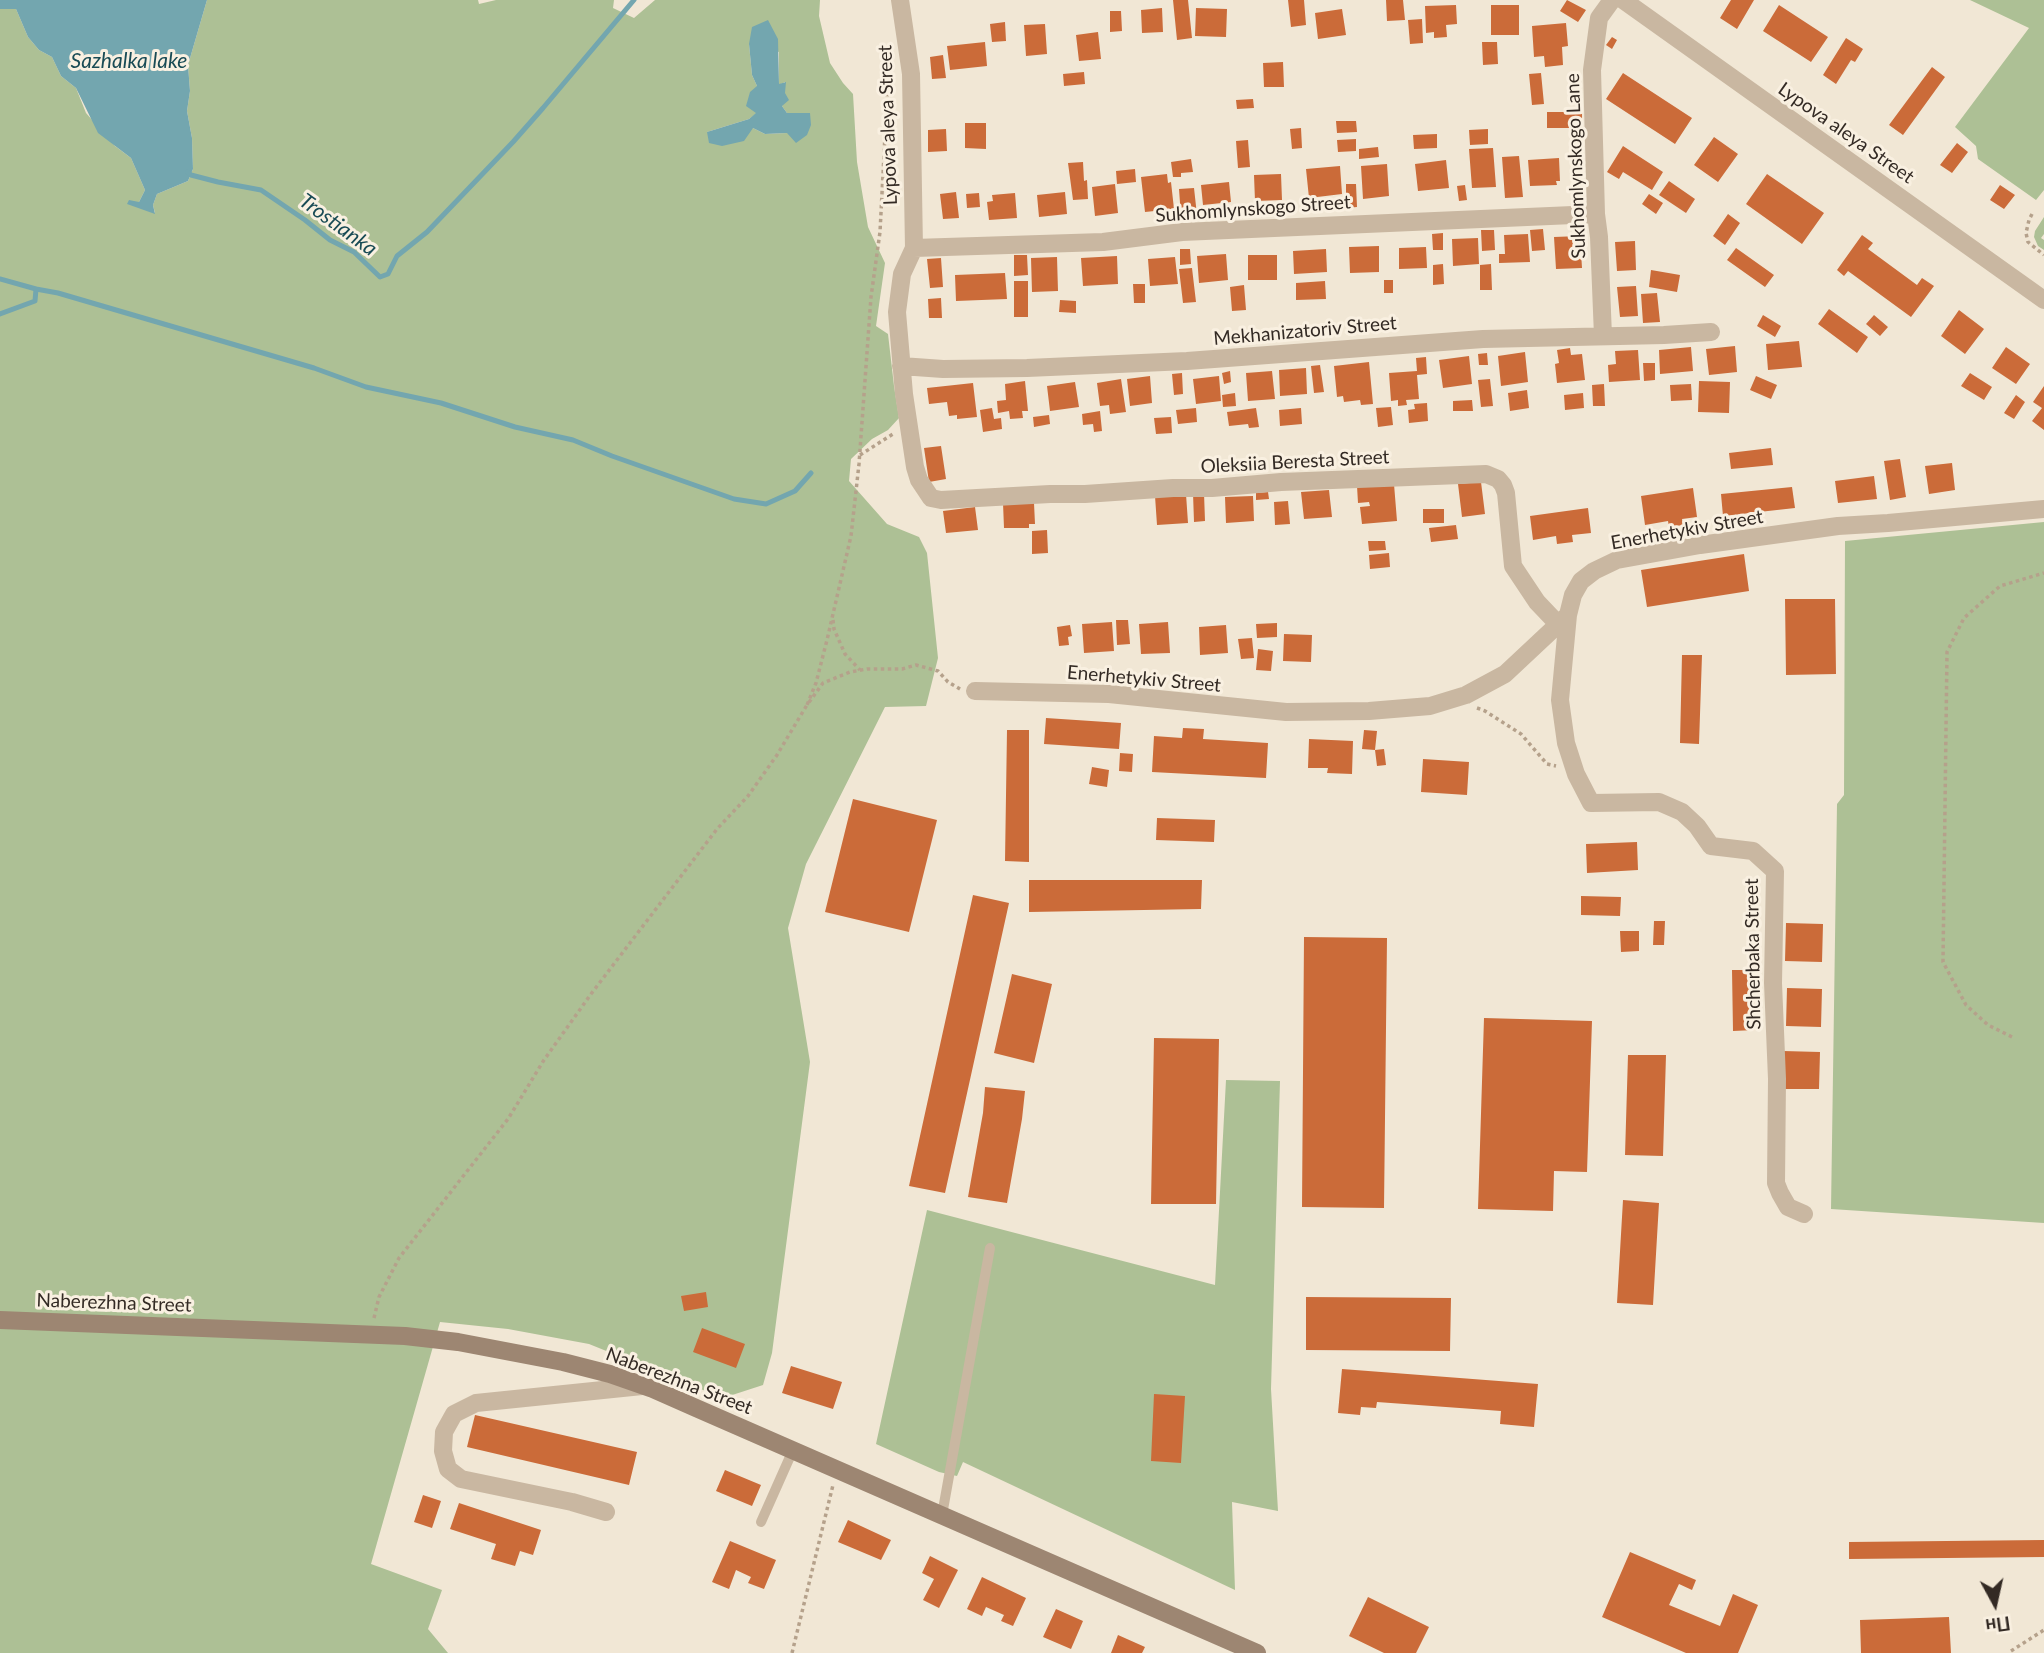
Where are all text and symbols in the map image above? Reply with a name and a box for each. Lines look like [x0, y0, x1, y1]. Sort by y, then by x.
street label: Lypova aleya Street [874, 44, 902, 206]
water label: Sazhalka lake [71, 48, 187, 74]
street label: Sukhomlynskogo Lane [1561, 73, 1591, 259]
street label: Lypova aleya Street [1774, 78, 1918, 188]
water label: Trostianka [294, 188, 382, 262]
street label: Sukhomlynskogo Street [1155, 191, 1351, 227]
street label: Mekhanizatoriv Street [1212, 312, 1398, 350]
street label: Oleksiia Beresta Street [1200, 446, 1390, 478]
street label: Enerhetykiv Street [1609, 505, 1765, 555]
street label: Enerhetykiv Street [1066, 661, 1222, 697]
street label: Shcherbaka Street [1740, 878, 1766, 1030]
street label: Naberezhna Street [36, 1289, 192, 1317]
street label: Naberezhna Street [603, 1343, 755, 1419]
north arrow [1960, 1569, 2030, 1639]
text: Пн [1984, 1612, 2012, 1638]

